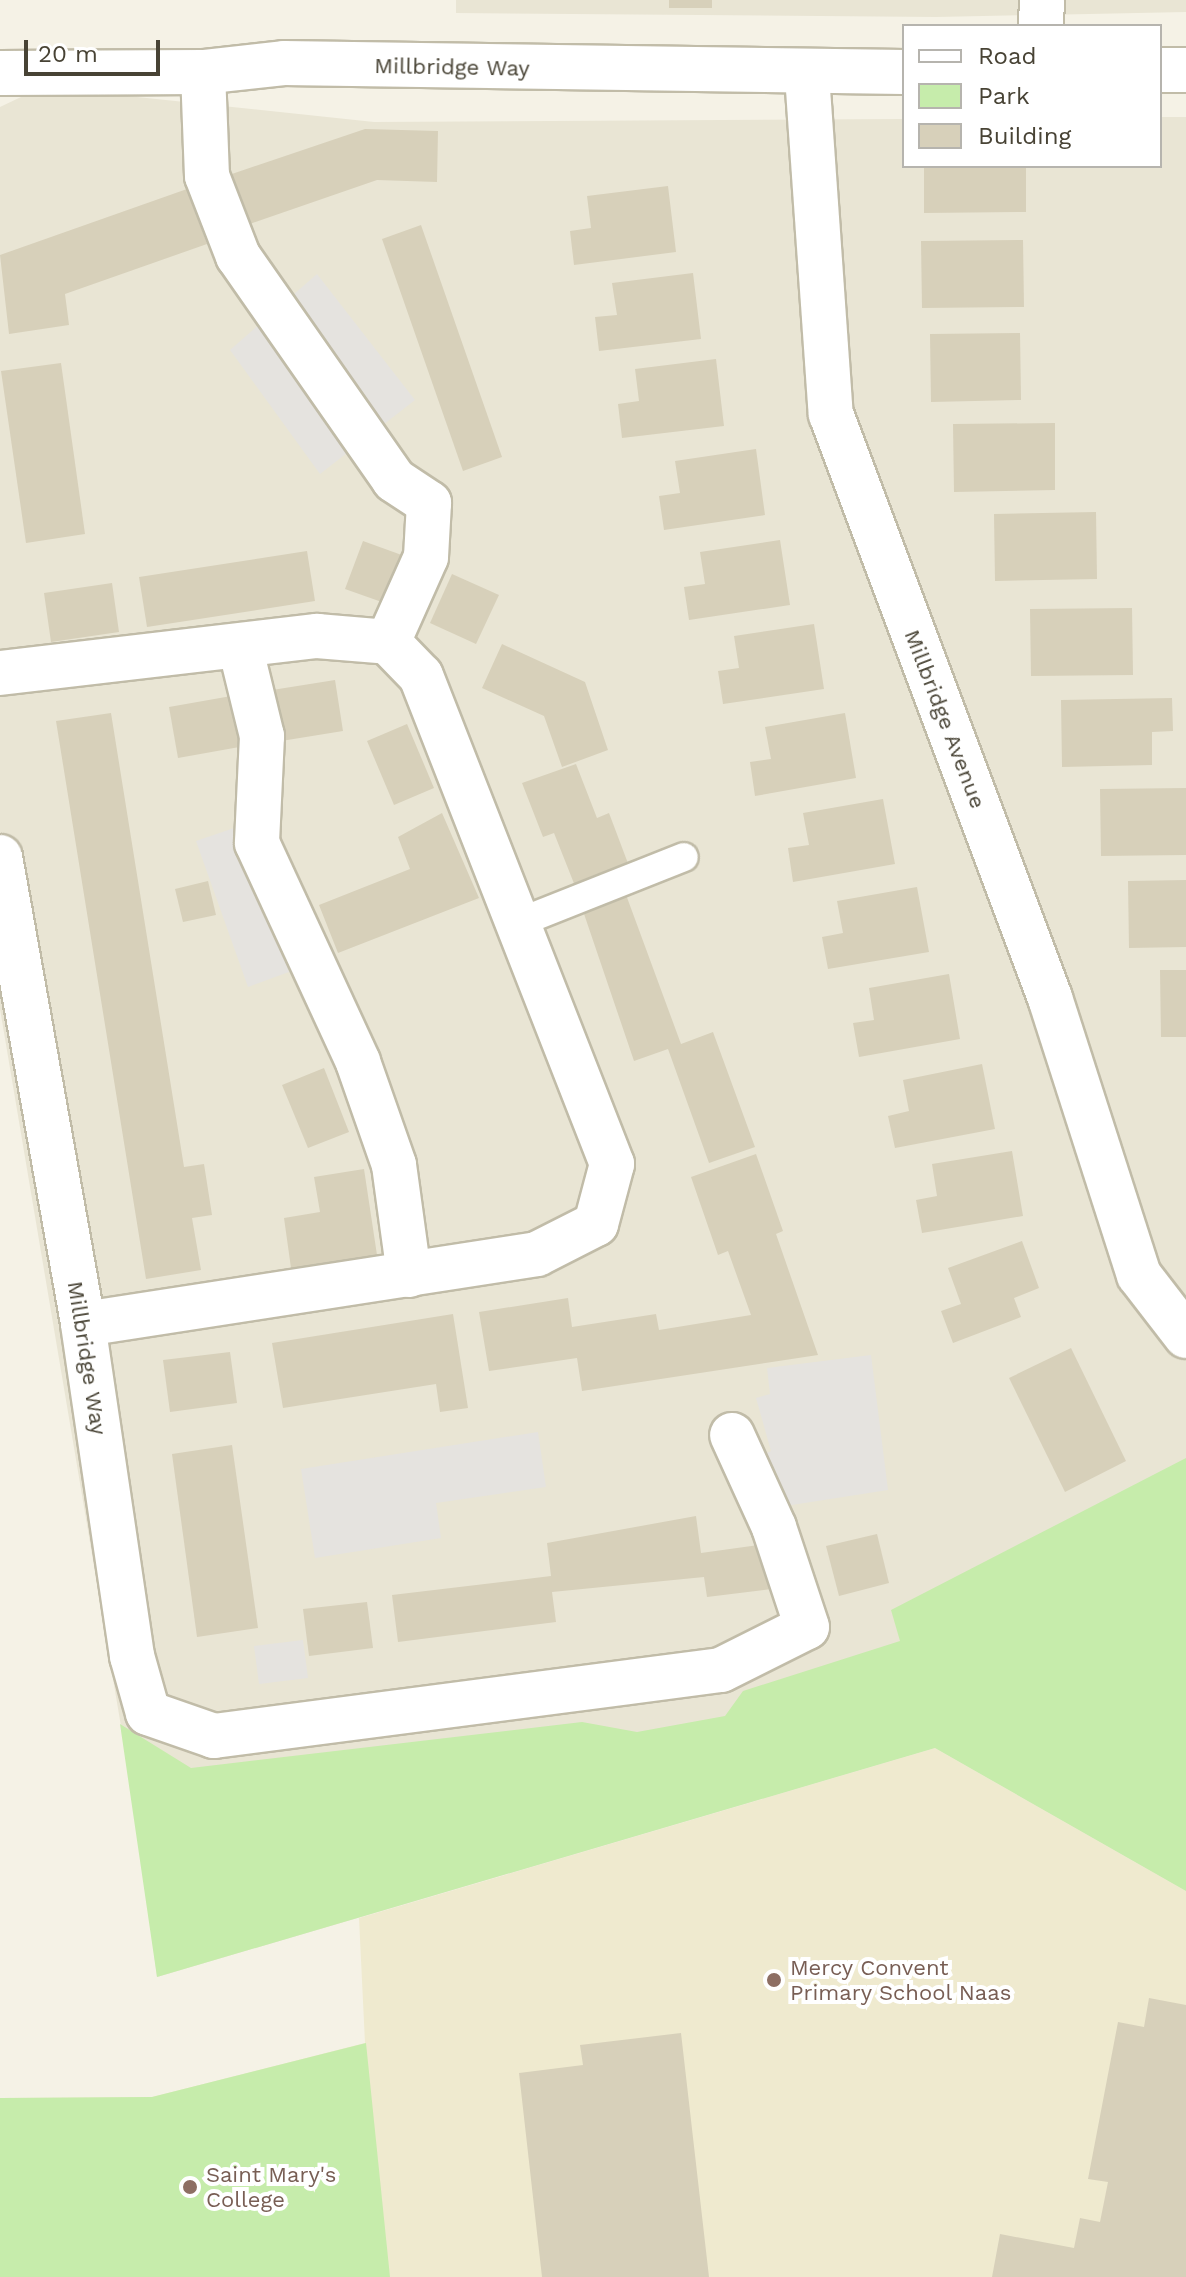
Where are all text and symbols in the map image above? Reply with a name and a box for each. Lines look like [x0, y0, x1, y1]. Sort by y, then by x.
scale bar [28, 24, 164, 74]
legend [902, 24, 1162, 168]
text: 20 m [38, 40, 98, 68]
text: Road [978, 42, 1037, 70]
street label: Millbridge Way [374, 52, 530, 82]
text: Park [978, 82, 1030, 110]
text: Building [978, 122, 1071, 150]
street label: Millbridge Avenue [899, 625, 991, 813]
street label: Millbridge Way [62, 1279, 112, 1437]
place label: Mercy Convent Primary School Naas [790, 1954, 1013, 2006]
marker: Mercy Convent Primary School Naas [765, 1971, 783, 1989]
place label: Saint Mary's College [206, 2161, 336, 2212]
marker: Saint Mary's College [181, 2178, 199, 2196]

